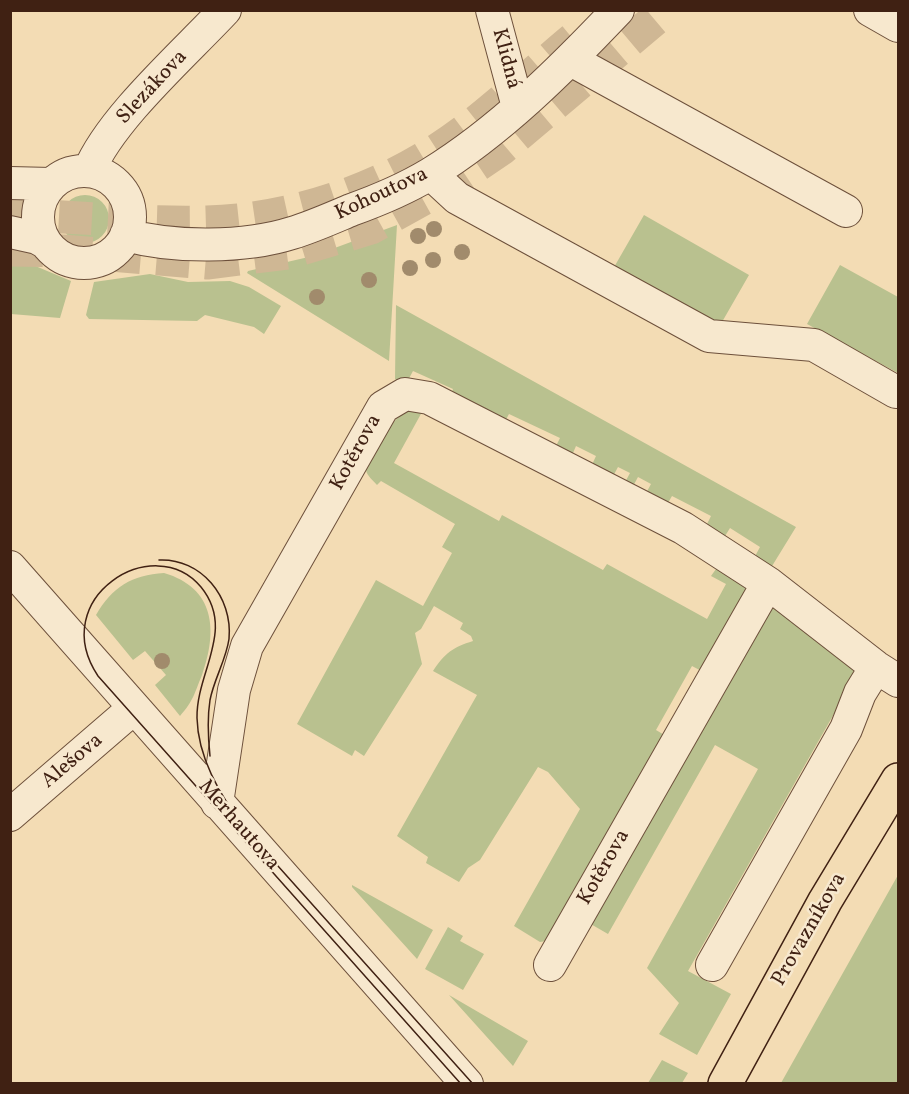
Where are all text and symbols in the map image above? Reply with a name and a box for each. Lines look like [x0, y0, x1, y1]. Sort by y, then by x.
street label: Klidná [485, 26, 525, 92]
street label: Slezákova [112, 46, 194, 130]
street label: Kohoutova [332, 163, 432, 227]
street label: Kotěrova [326, 411, 388, 495]
street label: Alešova [37, 729, 109, 795]
street label: Merhautova [192, 775, 284, 877]
street label: Kotěrova [573, 826, 637, 910]
street label: Provazníkova [767, 869, 853, 991]

